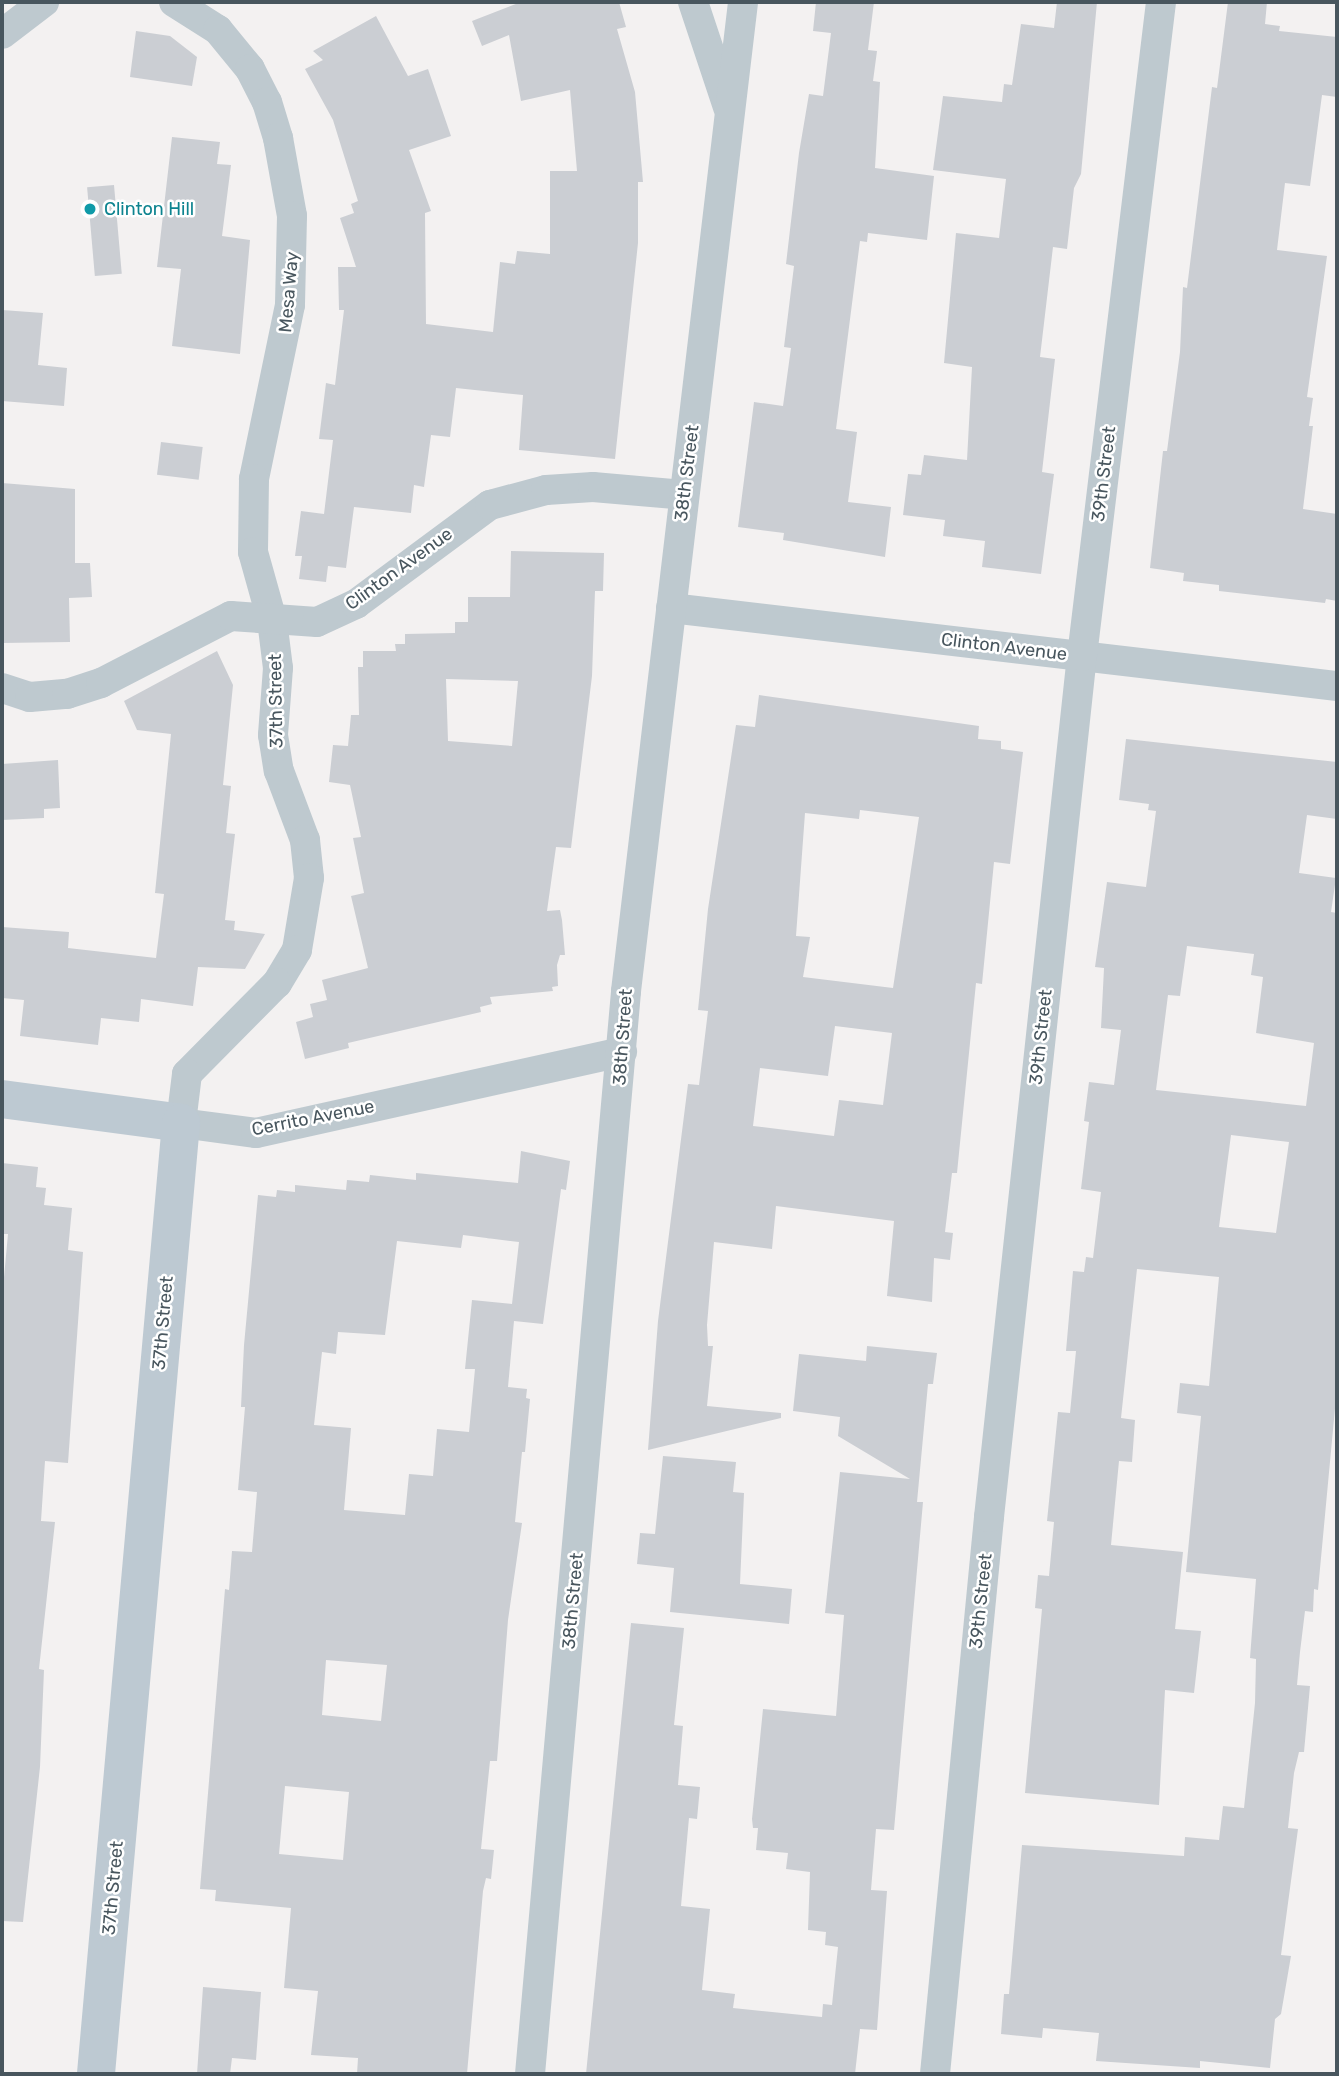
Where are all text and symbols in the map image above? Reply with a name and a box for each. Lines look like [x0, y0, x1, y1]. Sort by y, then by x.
place label: Clinton Hill [104, 198, 194, 220]
marker: Clinton Hill [82, 201, 98, 217]
street label: Mesa Way [275, 250, 303, 334]
street label: 38th Street [670, 424, 704, 522]
street label: 39th Street [1087, 425, 1121, 523]
street label: Clinton Avenue [341, 523, 457, 615]
street label: Clinton Avenue [940, 629, 1068, 665]
street label: 37th Street [264, 654, 288, 748]
street label: 38th Street [609, 988, 637, 1086]
street label: 39th Street [1025, 988, 1057, 1086]
street label: Cerrito Avenue [250, 1095, 376, 1141]
street label: 37th Street [148, 1275, 178, 1371]
street label: 38th Street [558, 1552, 588, 1650]
street label: 39th Street [965, 1552, 997, 1650]
street label: 37th Street [98, 1840, 128, 1936]

